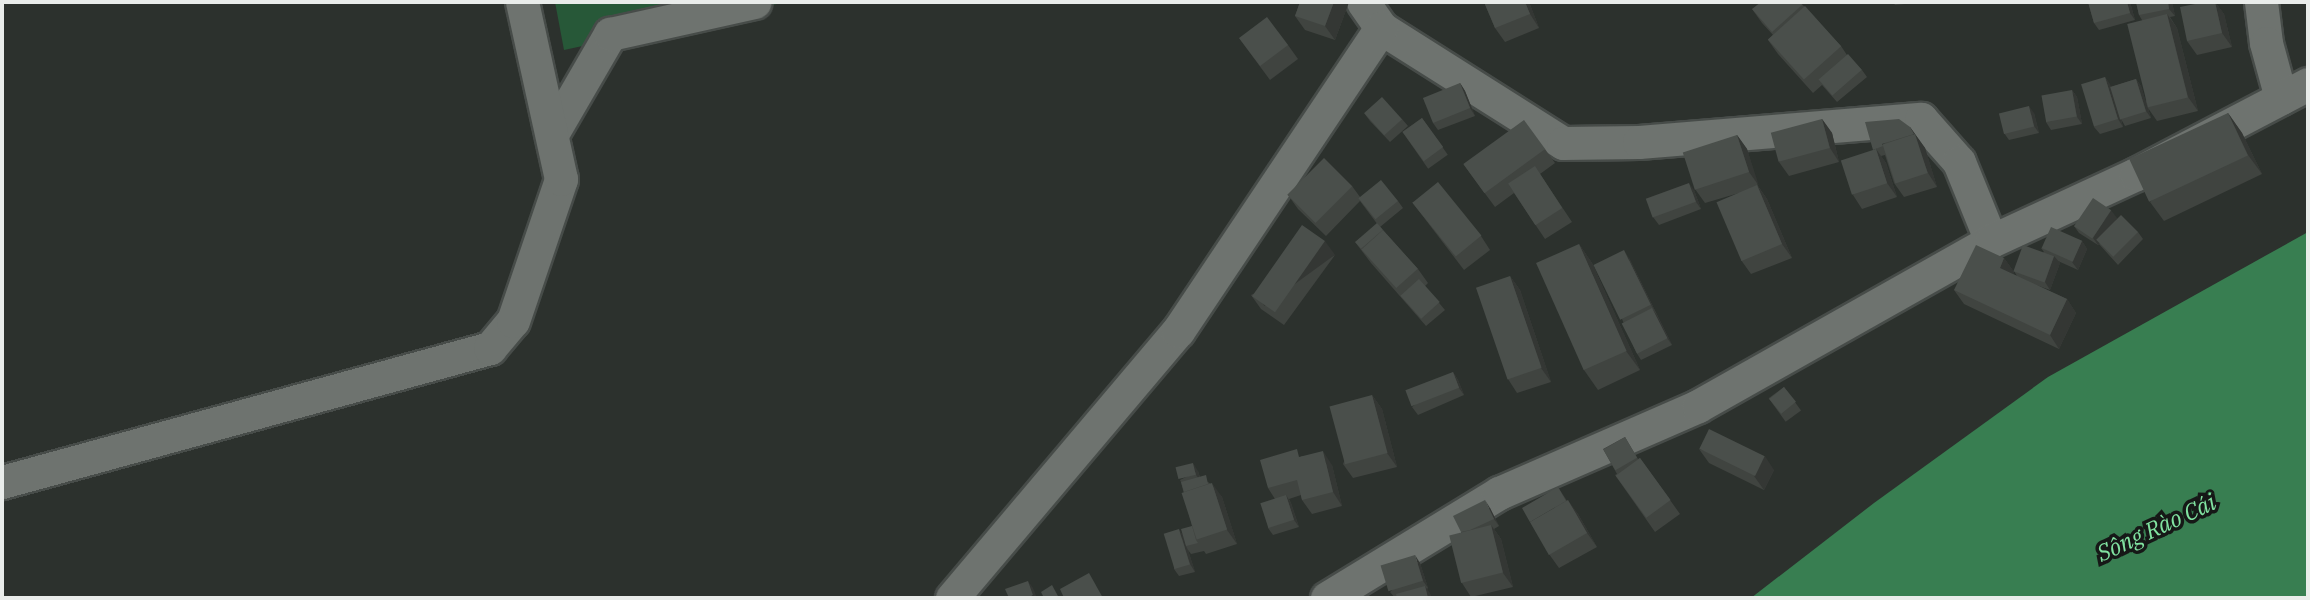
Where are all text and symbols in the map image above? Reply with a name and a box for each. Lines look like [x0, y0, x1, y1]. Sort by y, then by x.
water label: Sông Rào Cái [2092, 487, 2220, 567]

